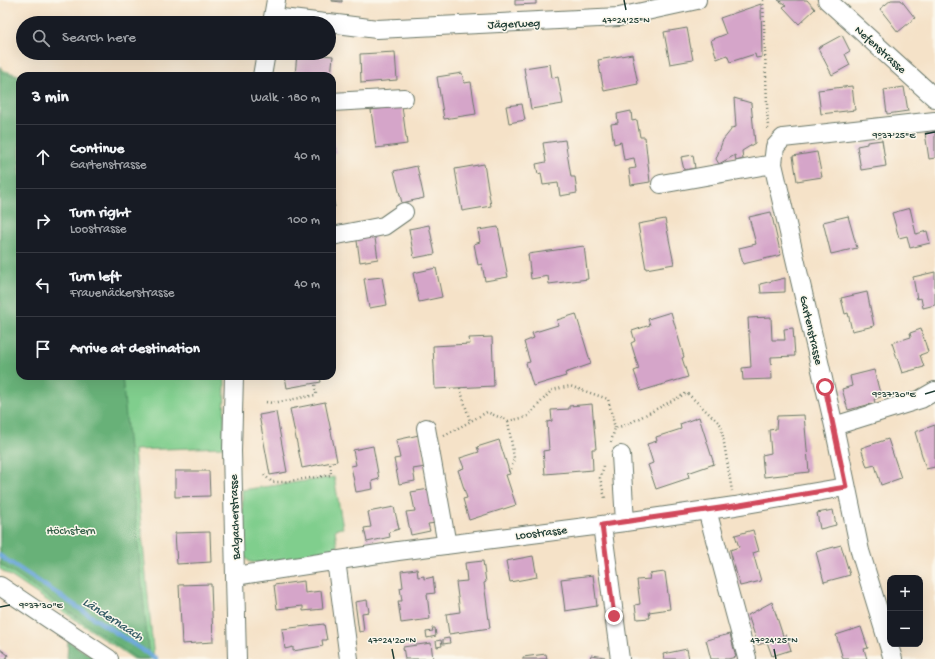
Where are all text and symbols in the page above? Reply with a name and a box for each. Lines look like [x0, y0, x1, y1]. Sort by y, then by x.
text: 47°24'25"N [602, 15, 650, 27]
search box [16, 16, 336, 60]
street label: Jägerweg [488, 17, 541, 33]
street label: Nefenstrasse [851, 24, 909, 78]
icon: search [30, 27, 52, 49]
text: Search here [62, 29, 136, 47]
text: 3 min [32, 88, 69, 108]
text: Walk · 180 m [251, 91, 320, 106]
text: 9°37'25"E [872, 130, 916, 142]
text: Continue [70, 140, 124, 158]
icon: ahead [32, 146, 54, 168]
text: 40 m [294, 149, 320, 164]
text: Gartenstrasse [70, 158, 146, 173]
text: Turn right [70, 204, 130, 222]
icon: right [32, 210, 54, 232]
text: 100 m [288, 213, 320, 228]
text: Loostrasse [70, 222, 126, 237]
text: Turn left [70, 268, 121, 286]
icon: left [32, 274, 54, 296]
text: 40 m [294, 277, 320, 292]
text: Frauenäckerstrasse [70, 286, 174, 301]
street label: Gartenstrasse [795, 295, 825, 367]
icon: arrive [32, 338, 54, 360]
text: Arrive at destination [70, 340, 200, 358]
route start [816, 378, 834, 396]
text: 9°37'30"E [871, 389, 917, 401]
street label: Balgacherstrasse [227, 473, 245, 561]
street label: Loostrasse [515, 524, 569, 544]
park label: Höchstern [46, 525, 96, 539]
map controls [887, 575, 923, 647]
button: + [887, 575, 923, 611]
water label: Ländernaach [80, 595, 147, 646]
text: 9°37'30"E [18, 600, 64, 612]
route end [605, 607, 623, 625]
button: − [887, 611, 923, 647]
text: 47°24'20"N [368, 635, 416, 647]
text: 47°24'25"N [750, 635, 798, 647]

